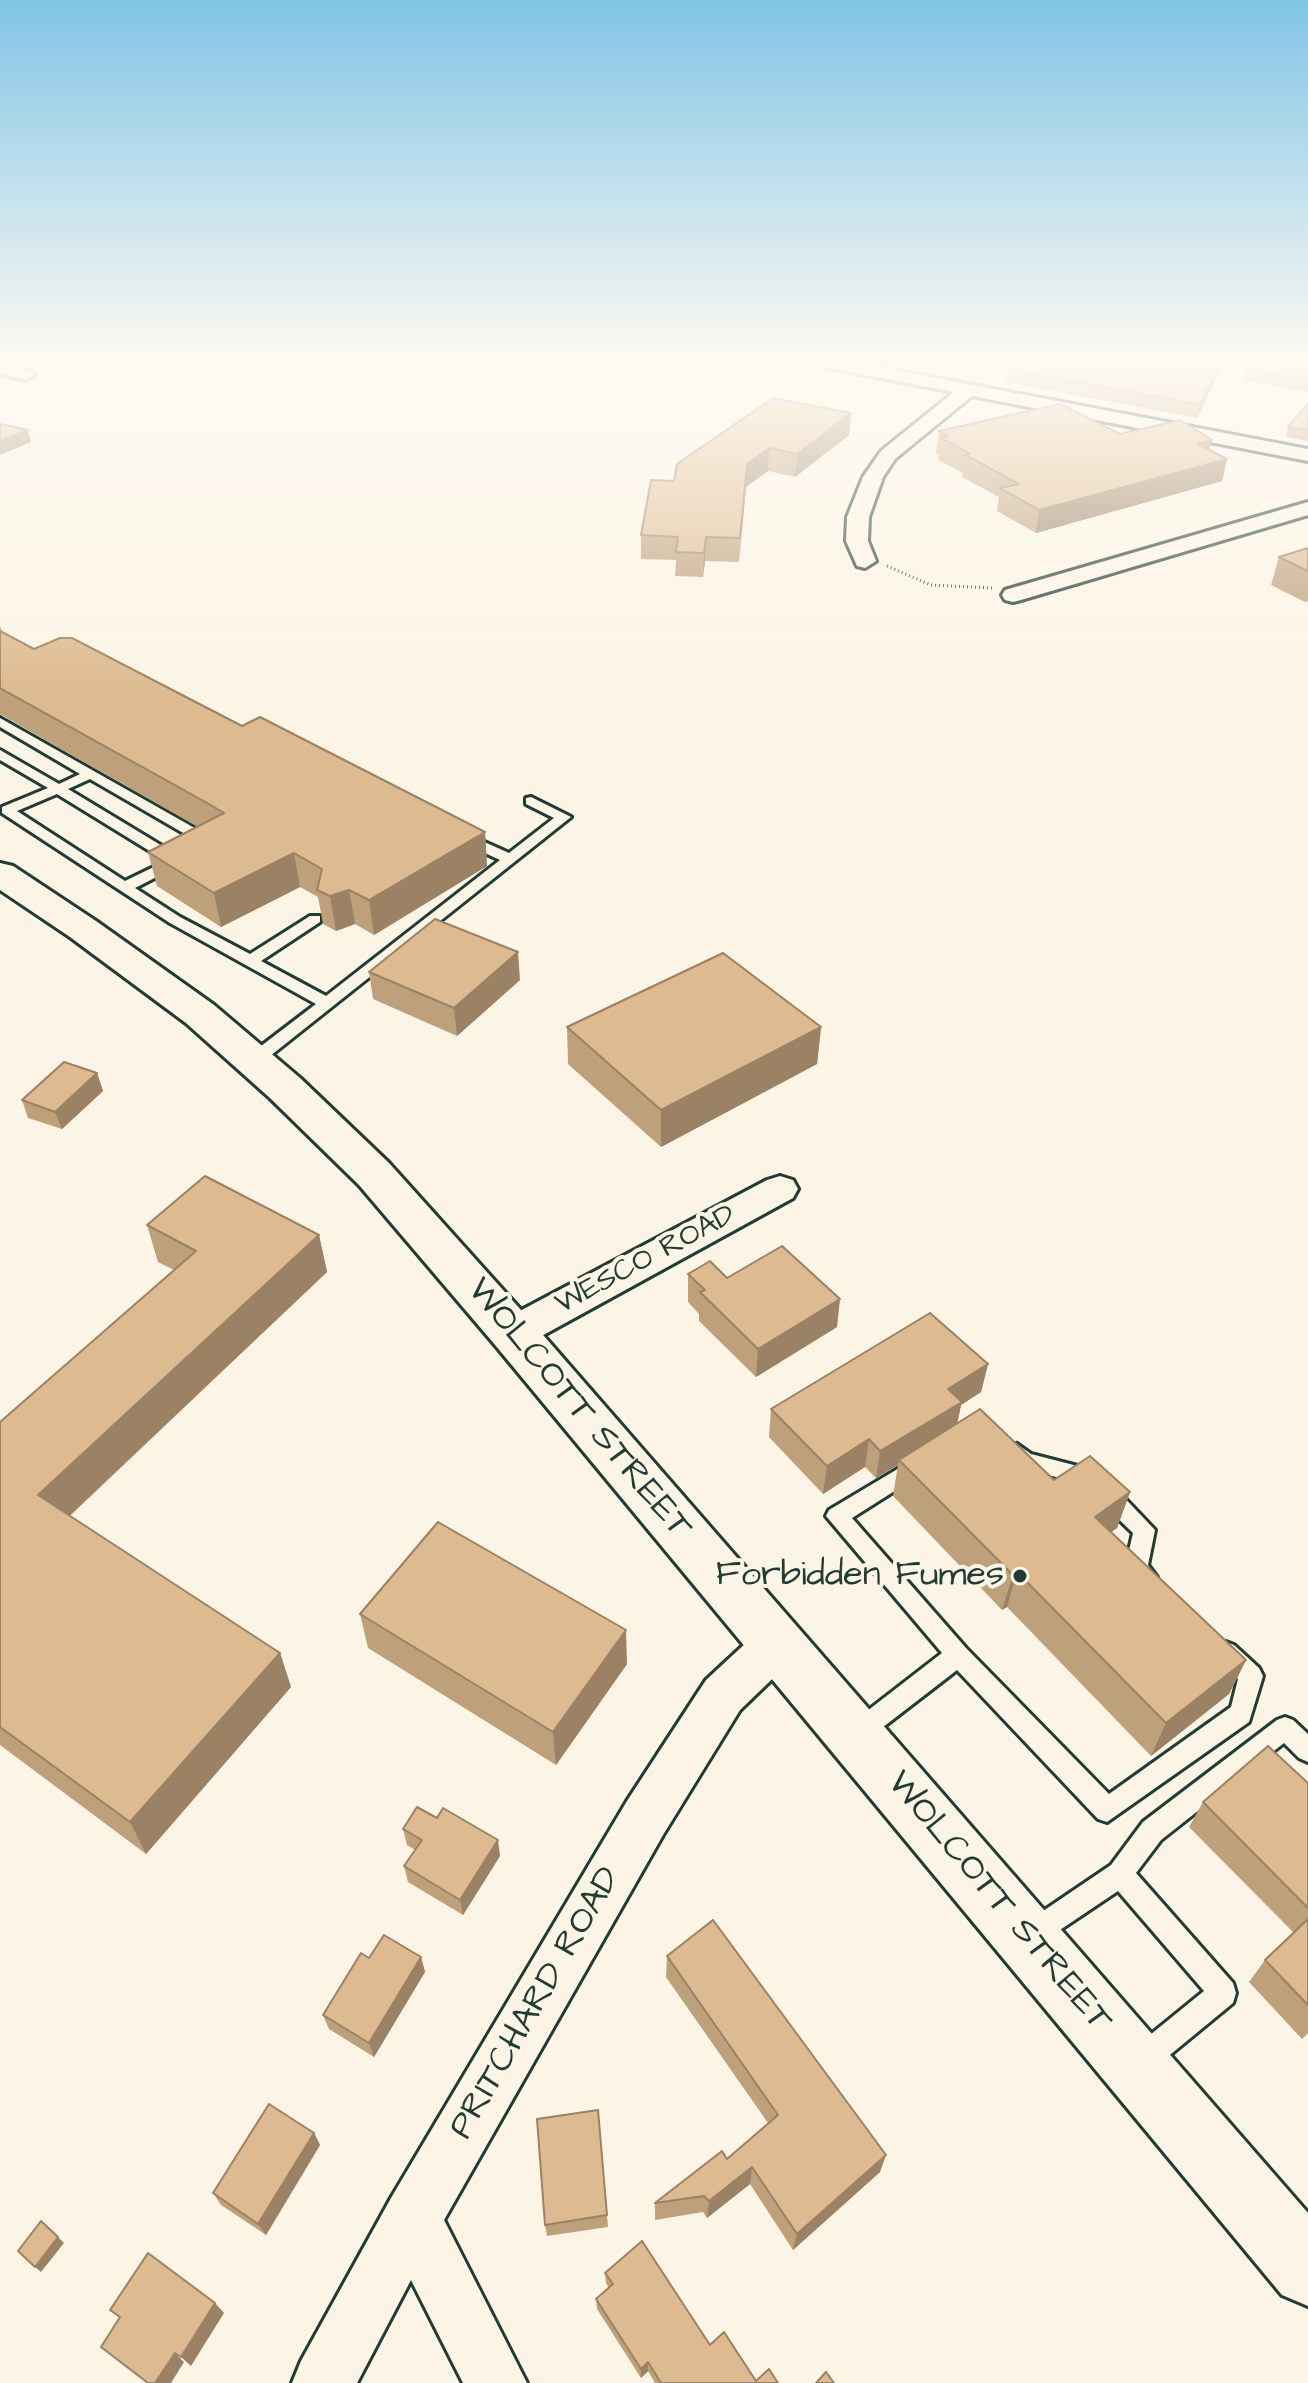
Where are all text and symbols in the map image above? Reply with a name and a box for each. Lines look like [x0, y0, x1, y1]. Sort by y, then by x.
street label: WESCO ROAD [550, 1198, 742, 1324]
street label: WOLCOTT STREET [456, 1270, 700, 1550]
place label: Forbidden Fumes [716, 1554, 1004, 1598]
marker: Forbidden Fumes [1011, 1567, 1029, 1585]
street label: WOLCOTT STREET [876, 1763, 1120, 2043]
street label: PRITCHARD ROAD [442, 1861, 632, 2147]

